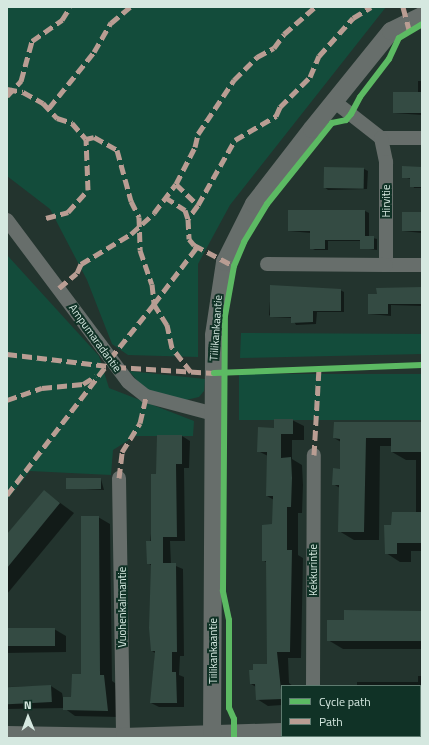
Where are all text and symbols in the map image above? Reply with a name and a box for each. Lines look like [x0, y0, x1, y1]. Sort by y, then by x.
street label: Hirvitie [379, 184, 393, 218]
street label: Tiilikankaantie [207, 295, 225, 361]
street label: Ampumaradantie [66, 302, 124, 374]
street label: Kekkurintie [306, 544, 320, 596]
street label: Vuohenkalmantie [115, 567, 129, 647]
street label: Tiilikankaantie [206, 618, 220, 684]
legend [281, 685, 421, 737]
text: Cycle path [319, 692, 371, 711]
north arrow [8, 697, 48, 737]
text: N [24, 697, 32, 713]
text: Path [319, 712, 343, 731]

